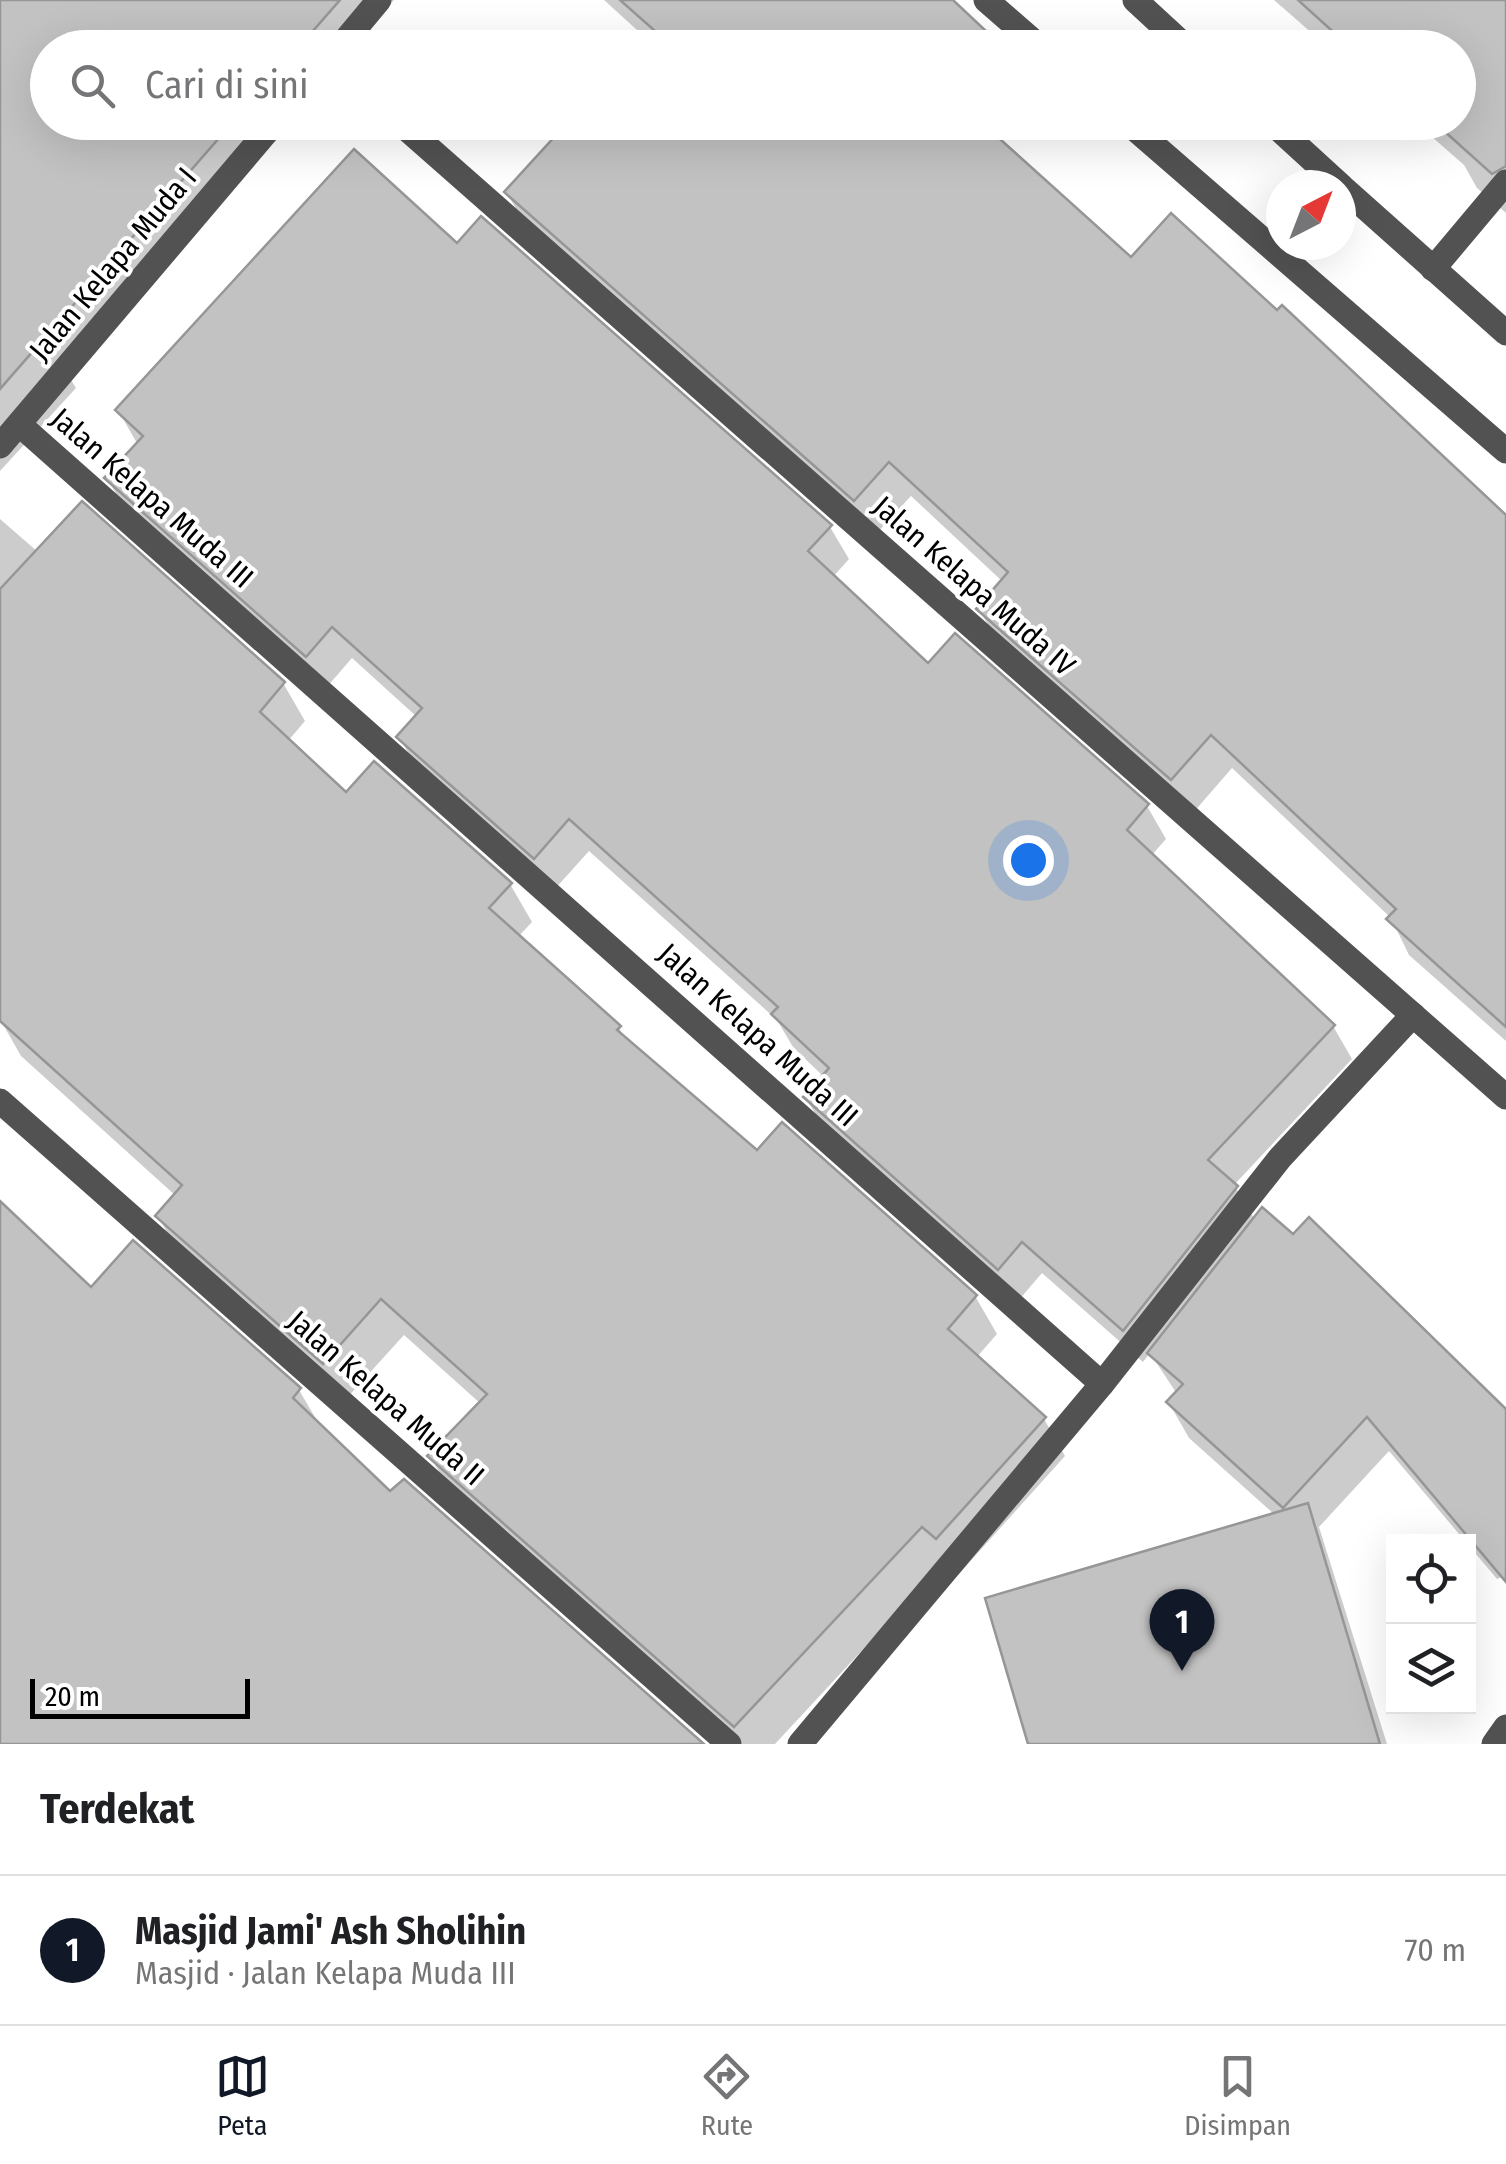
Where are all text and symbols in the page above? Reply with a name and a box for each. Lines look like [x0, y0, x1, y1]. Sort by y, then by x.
search box [30, 30, 1476, 140]
icon: search [65, 58, 120, 113]
text: Cari di sini [145, 62, 309, 108]
street label: Jalan Kelapa Muda I [22, 160, 204, 368]
north arrow [1266, 170, 1356, 260]
street label: Jalan Kelapa Muda III [43, 400, 261, 596]
street label: Jalan Kelapa Muda IV [866, 488, 1083, 684]
your location [1003, 835, 1054, 886]
street label: Jalan Kelapa Muda III [651, 936, 865, 1134]
street label: Jalan Kelapa Muda II [280, 1303, 492, 1493]
map controls [1386, 1534, 1476, 1714]
button: locate [1386, 1534, 1476, 1624]
pin: 1 [1150, 1588, 1214, 1671]
button: layers [1386, 1624, 1476, 1714]
scale bar [30, 1674, 250, 1718]
text: 20 m [45, 1680, 100, 1713]
text: Terdekat [40, 1784, 194, 1834]
text: Masjid Jami' Ash Sholihin [135, 1908, 526, 1954]
text: 1 [66, 1931, 79, 1969]
text: 70 m [1405, 1931, 1466, 1969]
text: Masjid · Jalan Kelapa Muda III [135, 1954, 516, 1992]
tab: Peta [215, 2049, 270, 2142]
tab: Rute [699, 2049, 754, 2142]
tab: Disimpan [1184, 2049, 1291, 2142]

